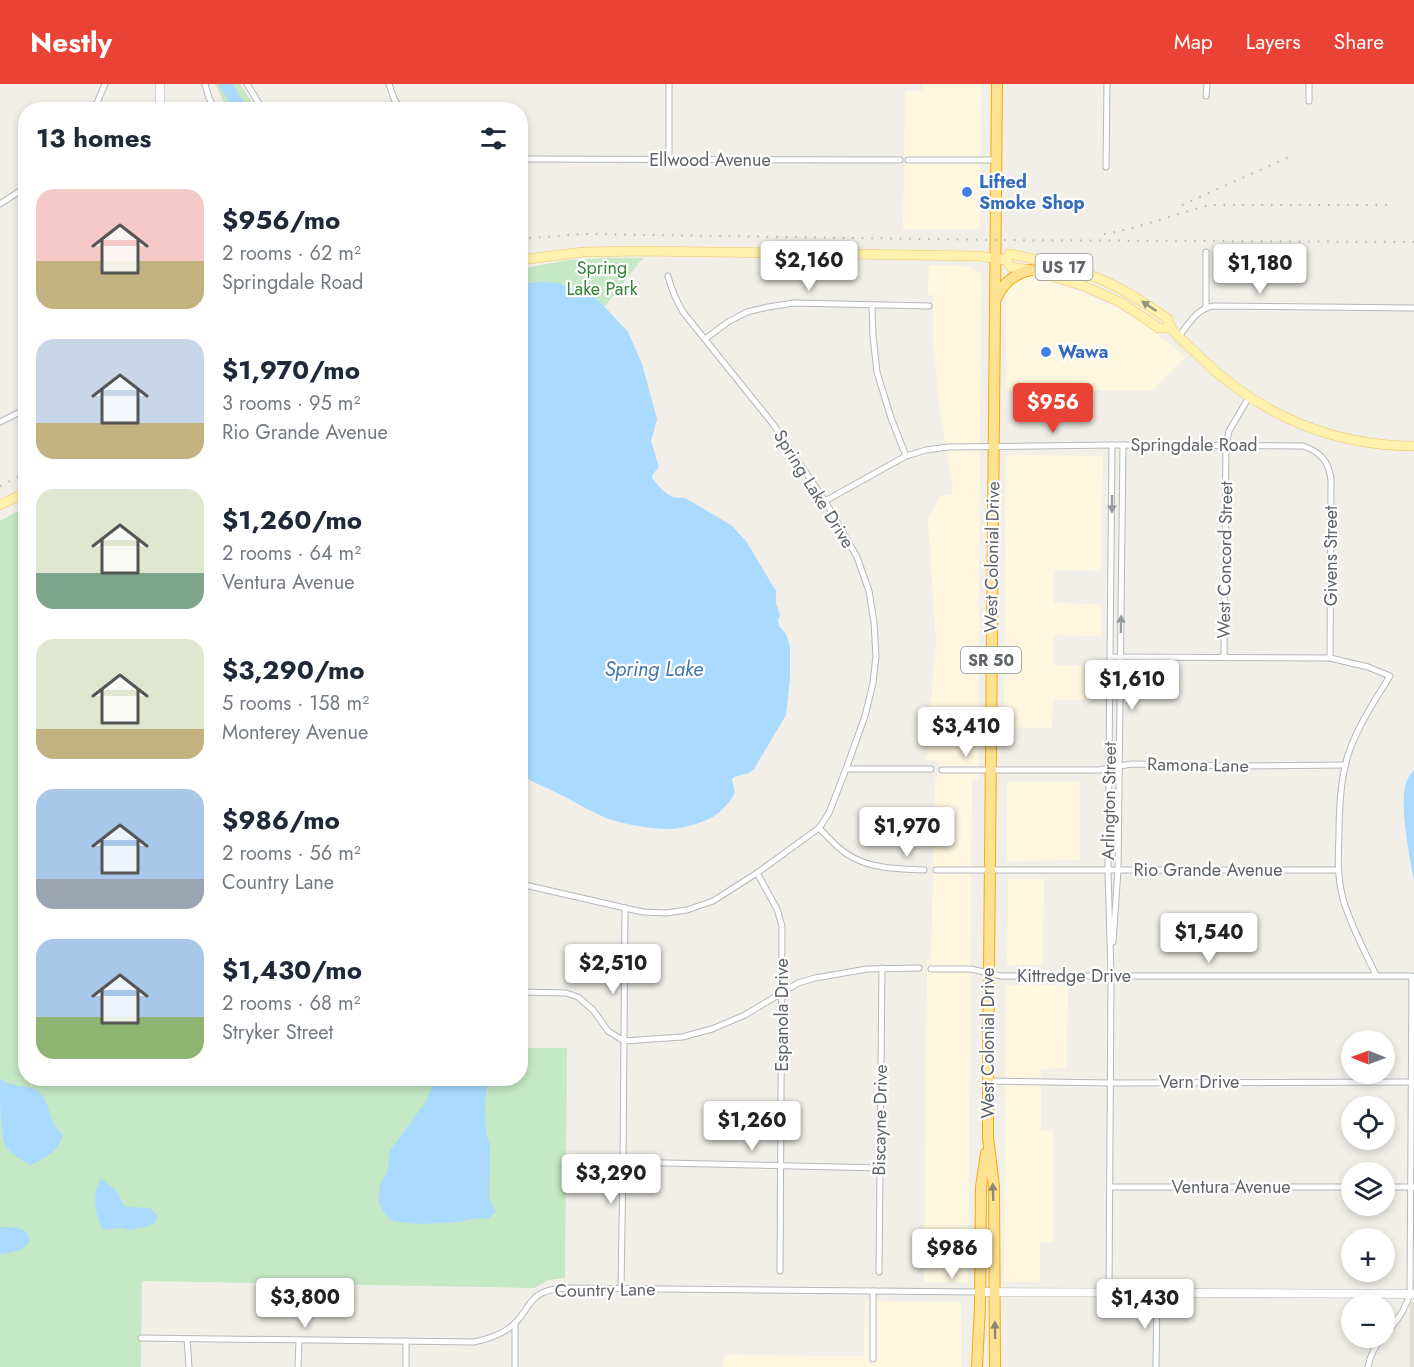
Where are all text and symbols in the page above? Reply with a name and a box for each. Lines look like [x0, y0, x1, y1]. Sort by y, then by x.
text: Nestly [30, 22, 112, 63]
text: Map [1174, 27, 1213, 57]
text: Layers [1246, 27, 1301, 57]
text: Share [1334, 27, 1384, 57]
text: 13 homes [36, 119, 151, 157]
icon: filters [477, 122, 510, 155]
street label: Ellwood Avenue [649, 147, 771, 173]
place label: Lifted Smoke Shop [979, 169, 1085, 216]
marker: Lifted Smoke Shop [960, 185, 974, 199]
text: $956/mo [222, 201, 340, 239]
icon: home [84, 213, 156, 285]
text: 2 rooms · 62 m² [222, 239, 361, 268]
pin: $2,160 [760, 241, 858, 292]
pin: $1,180 [1211, 244, 1309, 295]
text: $2,160 [775, 246, 843, 275]
text: $1,180 [1227, 249, 1293, 278]
road number: US 17 [1036, 254, 1092, 280]
park label: Spring Lake Park [566, 255, 638, 302]
text: Springdale Road [222, 268, 363, 297]
one-way arrow [1142, 300, 1158, 312]
place label: Wawa [1058, 339, 1108, 365]
marker: Wawa [1039, 345, 1053, 359]
text: $1,970/mo [222, 351, 360, 389]
icon: home [84, 363, 156, 435]
pin: $956 [1017, 383, 1089, 434]
text: $956 [1027, 388, 1079, 417]
text: 3 rooms · 95 m² [222, 389, 360, 418]
text: Rio Grande Avenue [222, 418, 388, 447]
street label: Spring Lake Drive [767, 425, 861, 553]
street label: Springdale Road [1130, 432, 1258, 458]
street label: West Concord Street [1211, 480, 1239, 639]
street label: West Colonial Drive [978, 481, 1006, 633]
one-way arrow [1107, 494, 1116, 513]
text: $1,260/mo [222, 501, 362, 539]
street label: Givens Street [1318, 505, 1344, 606]
icon: home [84, 513, 156, 585]
text: 2 rooms · 64 m² [222, 539, 361, 568]
text: Ventura Avenue [222, 568, 354, 597]
one-way arrow [1116, 615, 1126, 634]
road number: SR 50 [961, 647, 1021, 673]
text: $3,290/mo [222, 651, 365, 689]
water label: Spring Lake [605, 655, 703, 684]
pin: $1,610 [1083, 660, 1181, 711]
icon: home [84, 663, 156, 735]
text: $1,610 [1099, 665, 1165, 694]
text: 5 rooms · 158 m² [222, 689, 369, 718]
pin: $3,410 [917, 707, 1015, 758]
text: $3,410 [932, 712, 1000, 741]
text: Monterey Avenue [222, 718, 368, 747]
street label: Arlington Street [1095, 741, 1123, 860]
street label: Ramona Lane [1147, 751, 1249, 779]
text: $986/mo [222, 801, 340, 839]
pin: $1,970 [858, 807, 956, 858]
text: $1,970 [873, 812, 941, 841]
icon: home [84, 813, 156, 885]
text: 2 rooms · 56 m² [222, 839, 361, 868]
street label: Rio Grande Avenue [1133, 857, 1283, 883]
text: Country Lane [222, 868, 334, 897]
pin: $1,540 [1160, 913, 1258, 964]
text: $1,540 [1174, 918, 1244, 947]
pin: $2,510 [564, 944, 662, 995]
text: $2,510 [579, 949, 647, 978]
text: $1,430/mo [222, 951, 362, 989]
street label: Espanola Drive [769, 958, 795, 1072]
icon: home [84, 963, 156, 1035]
street label: Kittredge Drive [1017, 963, 1131, 989]
street label: West Colonial Drive [975, 967, 1001, 1119]
text: 2 rooms · 68 m² [222, 989, 360, 1018]
text: Stryker Street [222, 1018, 333, 1047]
north arrow [1341, 1030, 1395, 1084]
map controls [1341, 1030, 1395, 1348]
street label: Biscayne Drive [866, 1064, 894, 1176]
street label: Vern Drive [1159, 1069, 1239, 1095]
button: locate [1341, 1096, 1395, 1150]
pin: $1,260 [703, 1101, 801, 1152]
text: $1,260 [718, 1106, 786, 1135]
pin: $3,290 [562, 1154, 660, 1205]
text: $3,290 [576, 1159, 646, 1188]
button: layers [1341, 1162, 1395, 1216]
street label: Ventura Avenue [1171, 1174, 1291, 1200]
one-way arrow [989, 1182, 998, 1201]
button: + [1341, 1228, 1395, 1282]
pin: $986 [916, 1229, 988, 1280]
text: $986 [926, 1234, 978, 1263]
street label: Country Lane [554, 1276, 656, 1304]
pin: $3,800 [256, 1278, 354, 1329]
pin: $1,430 [1096, 1279, 1194, 1330]
text: $3,800 [270, 1283, 340, 1312]
text: $1,430 [1111, 1284, 1179, 1313]
button: − [1341, 1294, 1395, 1348]
one-way arrow [990, 1320, 1000, 1339]

